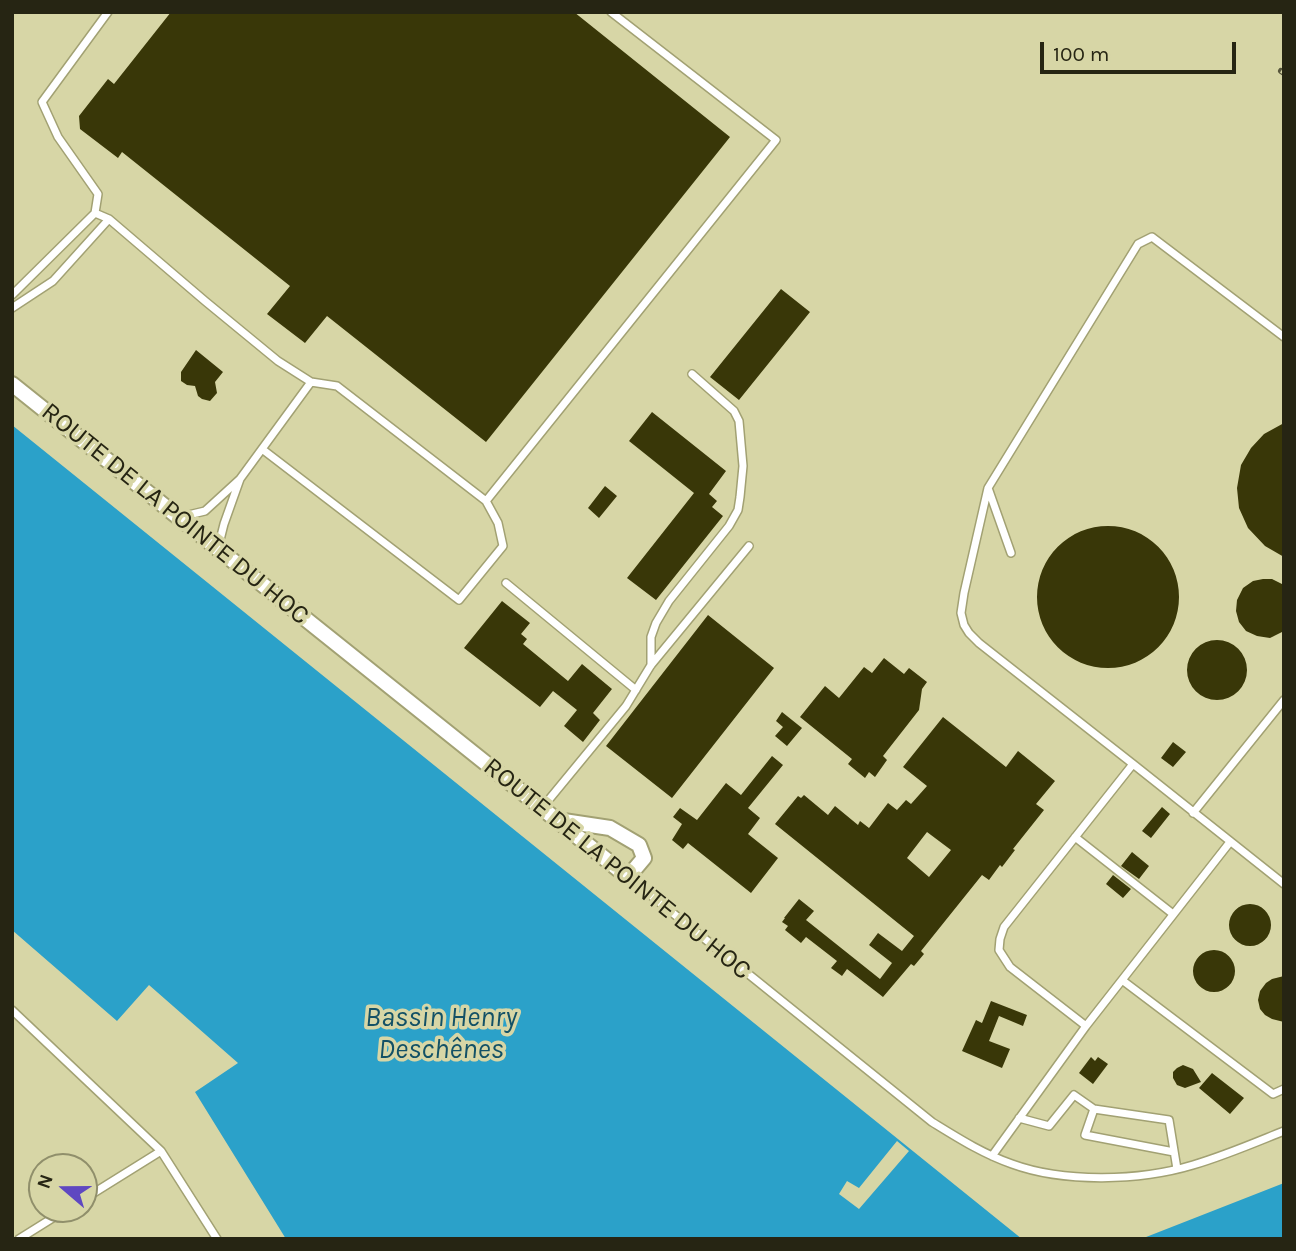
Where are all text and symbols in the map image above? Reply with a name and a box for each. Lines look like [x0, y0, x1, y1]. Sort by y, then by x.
scale bar [1044, 28, 1240, 72]
text: 100 m [1053, 42, 1110, 66]
street label: ROUTE DE LA POINTE DU HOC [35, 396, 315, 632]
street label: ROUTE DE LA POINTE DU HOC [477, 751, 757, 987]
water label: Bassin Henry Deschênes [365, 1001, 517, 1067]
north arrow [28, 1153, 98, 1223]
text: N [32, 1171, 58, 1192]

